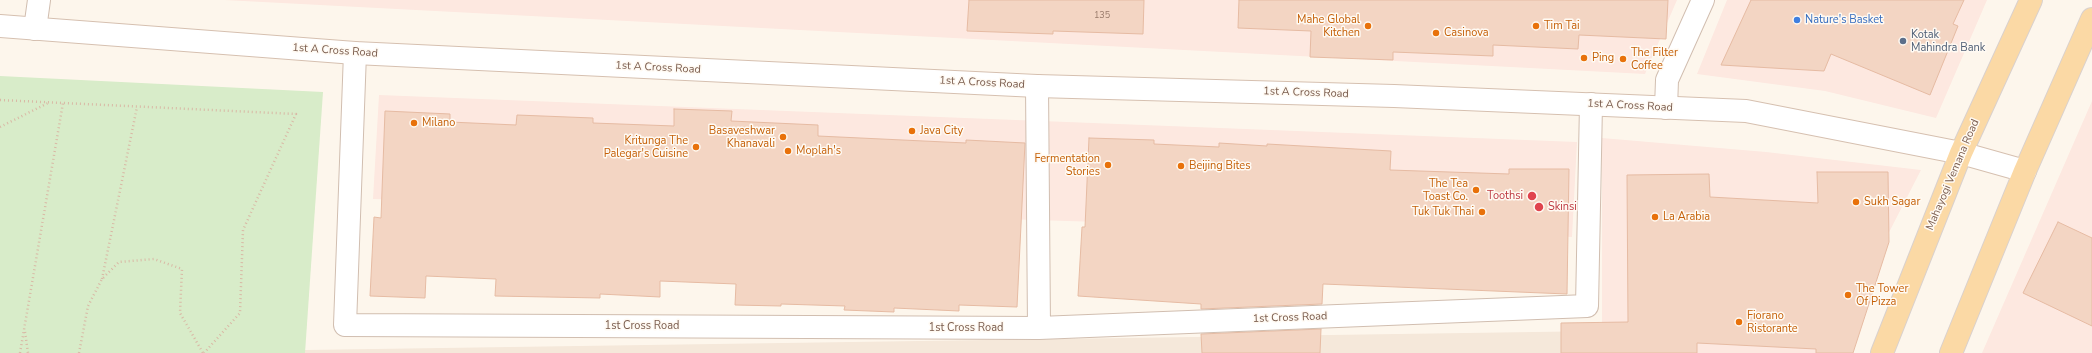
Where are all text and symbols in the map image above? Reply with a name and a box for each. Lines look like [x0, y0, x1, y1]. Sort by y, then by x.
house number: 135 [1094, 11, 1110, 21]
place label: Mahe Global Kitchen [1297, 13, 1360, 39]
place label: Nature's Basket [1805, 13, 1883, 27]
marker: Nature's Basket [1792, 15, 1802, 25]
place label: Tim Tai [1544, 19, 1580, 33]
marker: Mahe Global Kitchen [1363, 21, 1373, 31]
marker: Tim Tai [1531, 21, 1541, 31]
place label: Casinova [1444, 26, 1489, 40]
marker: Casinova [1431, 28, 1441, 38]
place label: Kotak Mahindra Bank [1911, 28, 1985, 54]
marker: Kotak Mahindra Bank [1898, 36, 1908, 46]
street label: 1st A Cross Road [292, 41, 378, 61]
place label: The Filter Coffee [1631, 46, 1678, 72]
place label: Ping [1592, 51, 1614, 65]
marker: Ping [1579, 53, 1589, 63]
marker: The Filter Coffee [1618, 54, 1628, 64]
street label: 1st A Cross Road [615, 59, 701, 77]
street label: 1st A Cross Road [939, 74, 1025, 92]
street label: 1st A Cross Road [1263, 85, 1349, 101]
street label: 1st A Cross Road [1587, 97, 1673, 115]
place label: Milano [422, 116, 455, 130]
marker: Milano [409, 118, 419, 128]
street label: Mahayogi Vemana Road [1924, 118, 1982, 232]
place label: Basaveshwar Khanavali [709, 124, 775, 150]
place label: Java City [920, 124, 963, 138]
marker: Java City [907, 126, 917, 136]
marker: Basaveshwar Khanavali [778, 132, 788, 142]
place label: Kritunga The Palegar's Cuisine [604, 134, 688, 160]
marker: Kritunga The Palegar's Cuisine [691, 142, 701, 152]
place label: Moplah's [796, 144, 841, 158]
marker: Moplah's [783, 146, 793, 156]
place label: Fermentation Stories [1034, 152, 1100, 178]
place label: Beijing Bites [1189, 159, 1250, 173]
marker: Fermentation Stories [1103, 160, 1113, 170]
marker: Beijing Bites [1176, 161, 1186, 171]
place label: The Tea Toast Co. [1423, 177, 1468, 203]
marker: The Tea Toast Co. [1471, 185, 1481, 195]
place label: Toothsi [1487, 189, 1523, 203]
marker: Toothsi [1526, 190, 1538, 202]
place label: Sukh Sagar [1864, 195, 1920, 209]
marker: Sukh Sagar [1851, 197, 1861, 207]
place label: Skinsi [1548, 200, 1577, 214]
marker: Skinsi [1533, 201, 1545, 213]
place label: Tuk Tuk Thai [1412, 205, 1474, 219]
marker: Tuk Tuk Thai [1477, 207, 1487, 217]
place label: La Arabia [1663, 210, 1710, 224]
marker: La Arabia [1650, 212, 1660, 222]
place label: The Tower Of Pizza [1856, 282, 1908, 308]
marker: The Tower Of Pizza [1843, 290, 1853, 300]
place label: Fiorano Ristorante [1747, 309, 1798, 335]
street label: 1st Cross Road [1252, 310, 1328, 326]
marker: Fiorano Ristorante [1734, 317, 1744, 327]
street label: 1st Cross Road [605, 319, 679, 333]
street label: 1st Cross Road [929, 321, 1003, 335]

